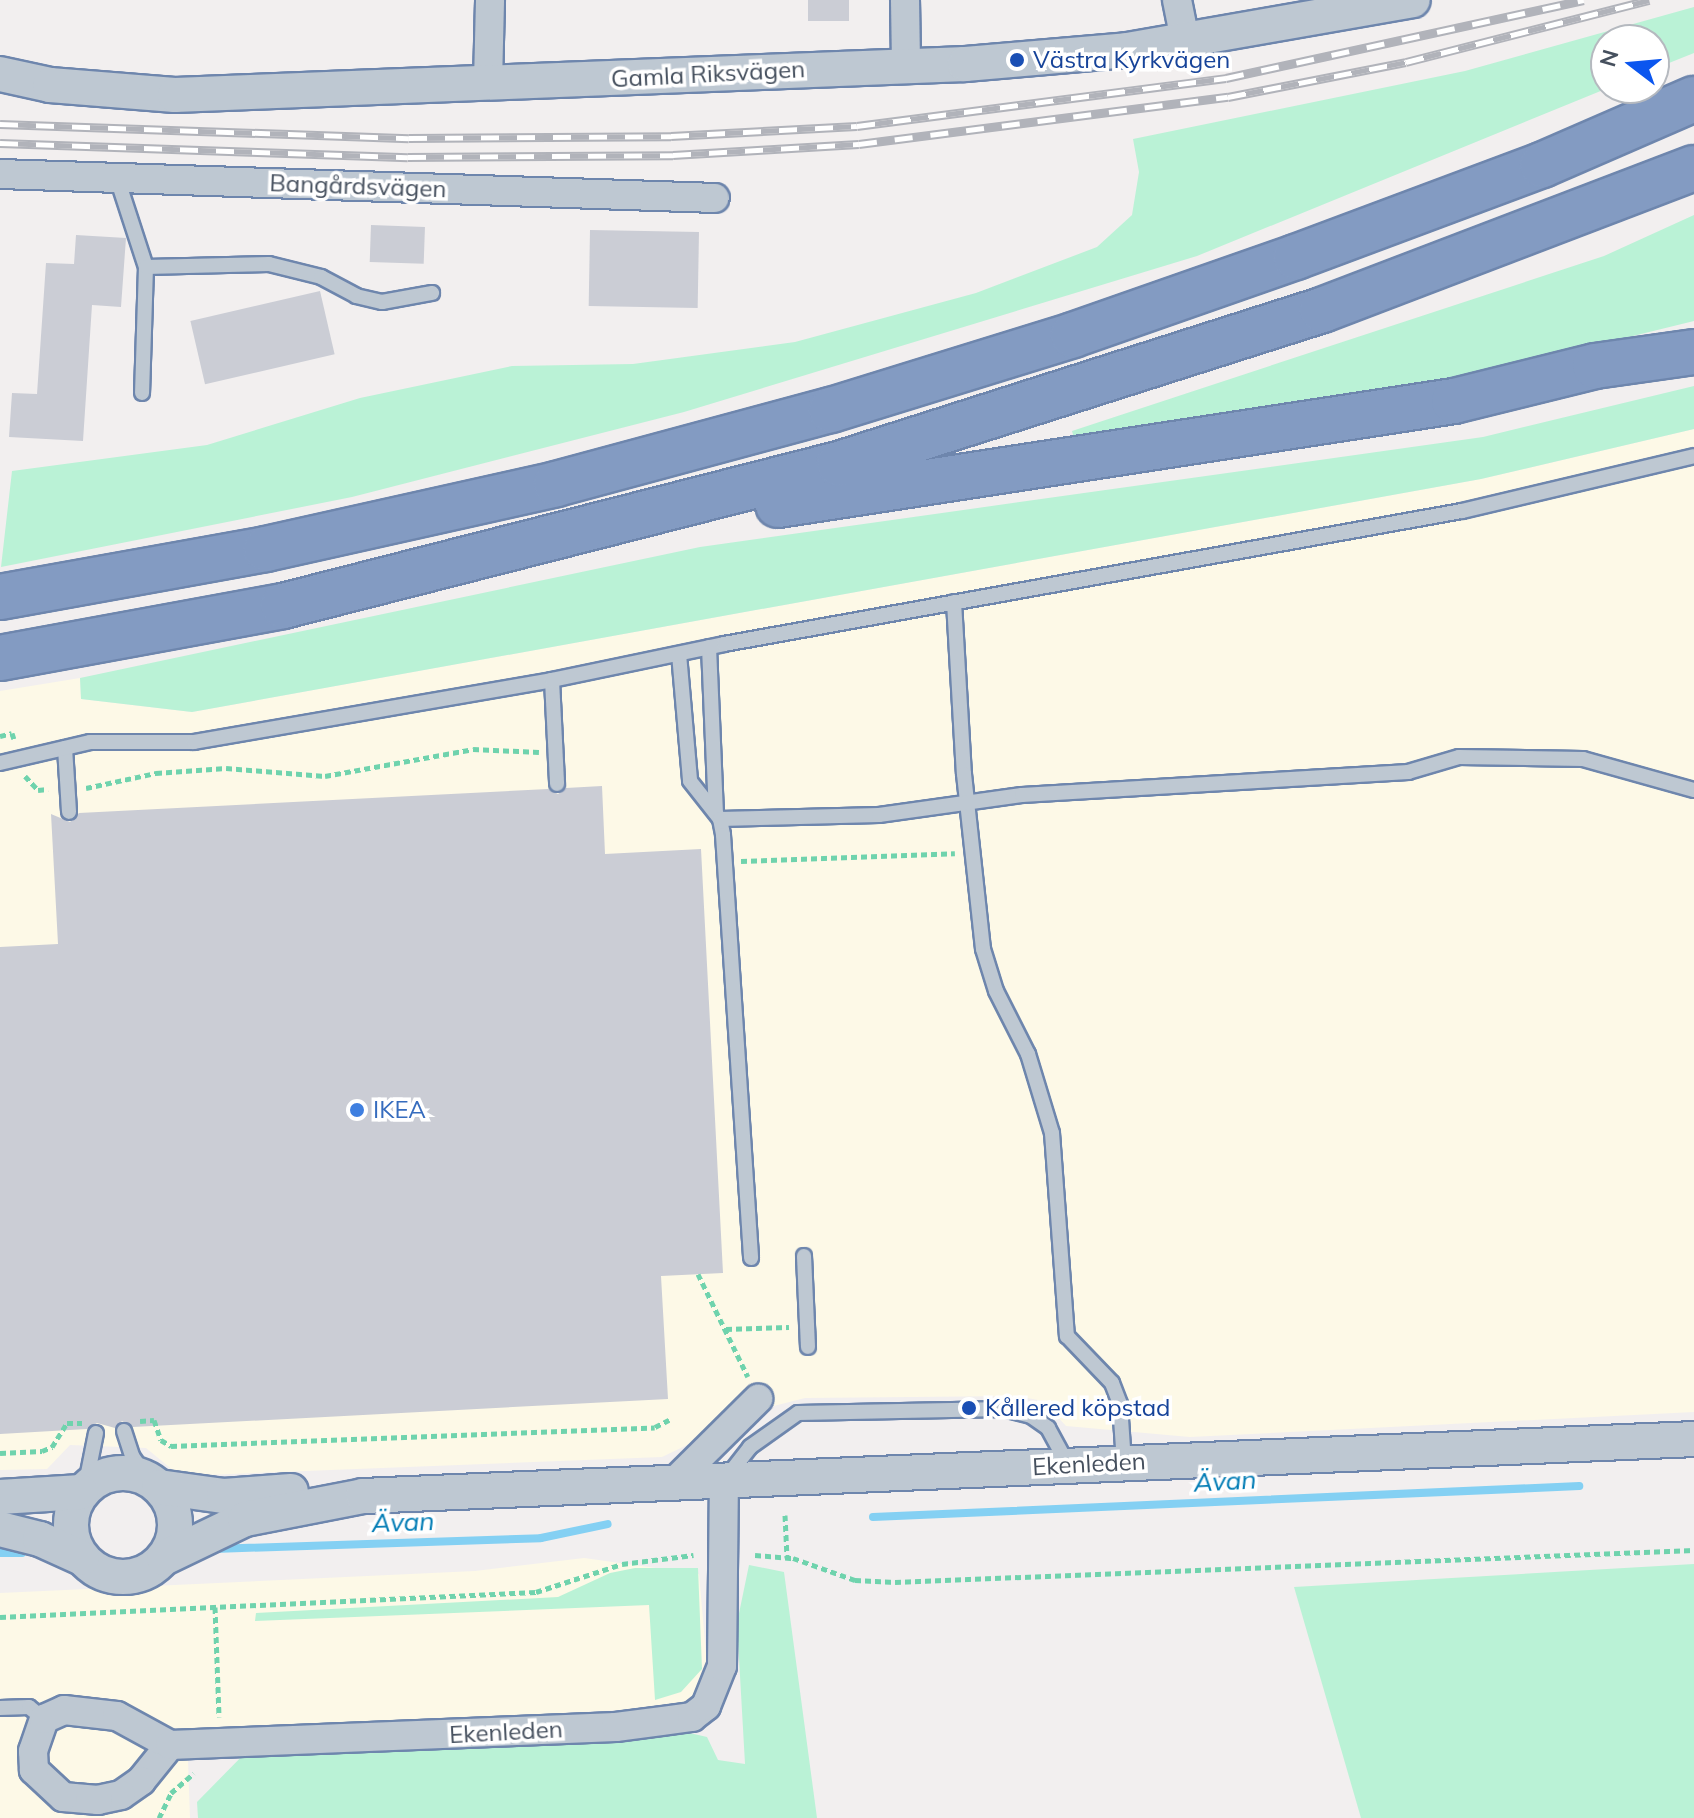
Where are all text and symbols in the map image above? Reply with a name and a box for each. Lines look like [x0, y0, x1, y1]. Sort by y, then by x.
north arrow [1590, 24, 1670, 104]
place label: Västra Kyrkvägen [1033, 46, 1230, 74]
text: N [1593, 46, 1625, 70]
marker: Västra Kyrkvägen [1008, 51, 1026, 69]
street label: Gamla Riksvägen [610, 55, 806, 93]
street label: Bangårdsvägen [269, 169, 447, 203]
place label: IKEA [373, 1096, 426, 1124]
marker: IKEA [348, 1101, 366, 1119]
place label: Kållered köpstad [985, 1394, 1171, 1422]
marker: Kållered köpstad [960, 1399, 978, 1417]
street label: Ekenleden [1032, 1447, 1146, 1481]
water label: Ävan [1193, 1464, 1257, 1498]
water label: Ävan [371, 1505, 435, 1539]
street label: Ekenleden [449, 1715, 563, 1749]

